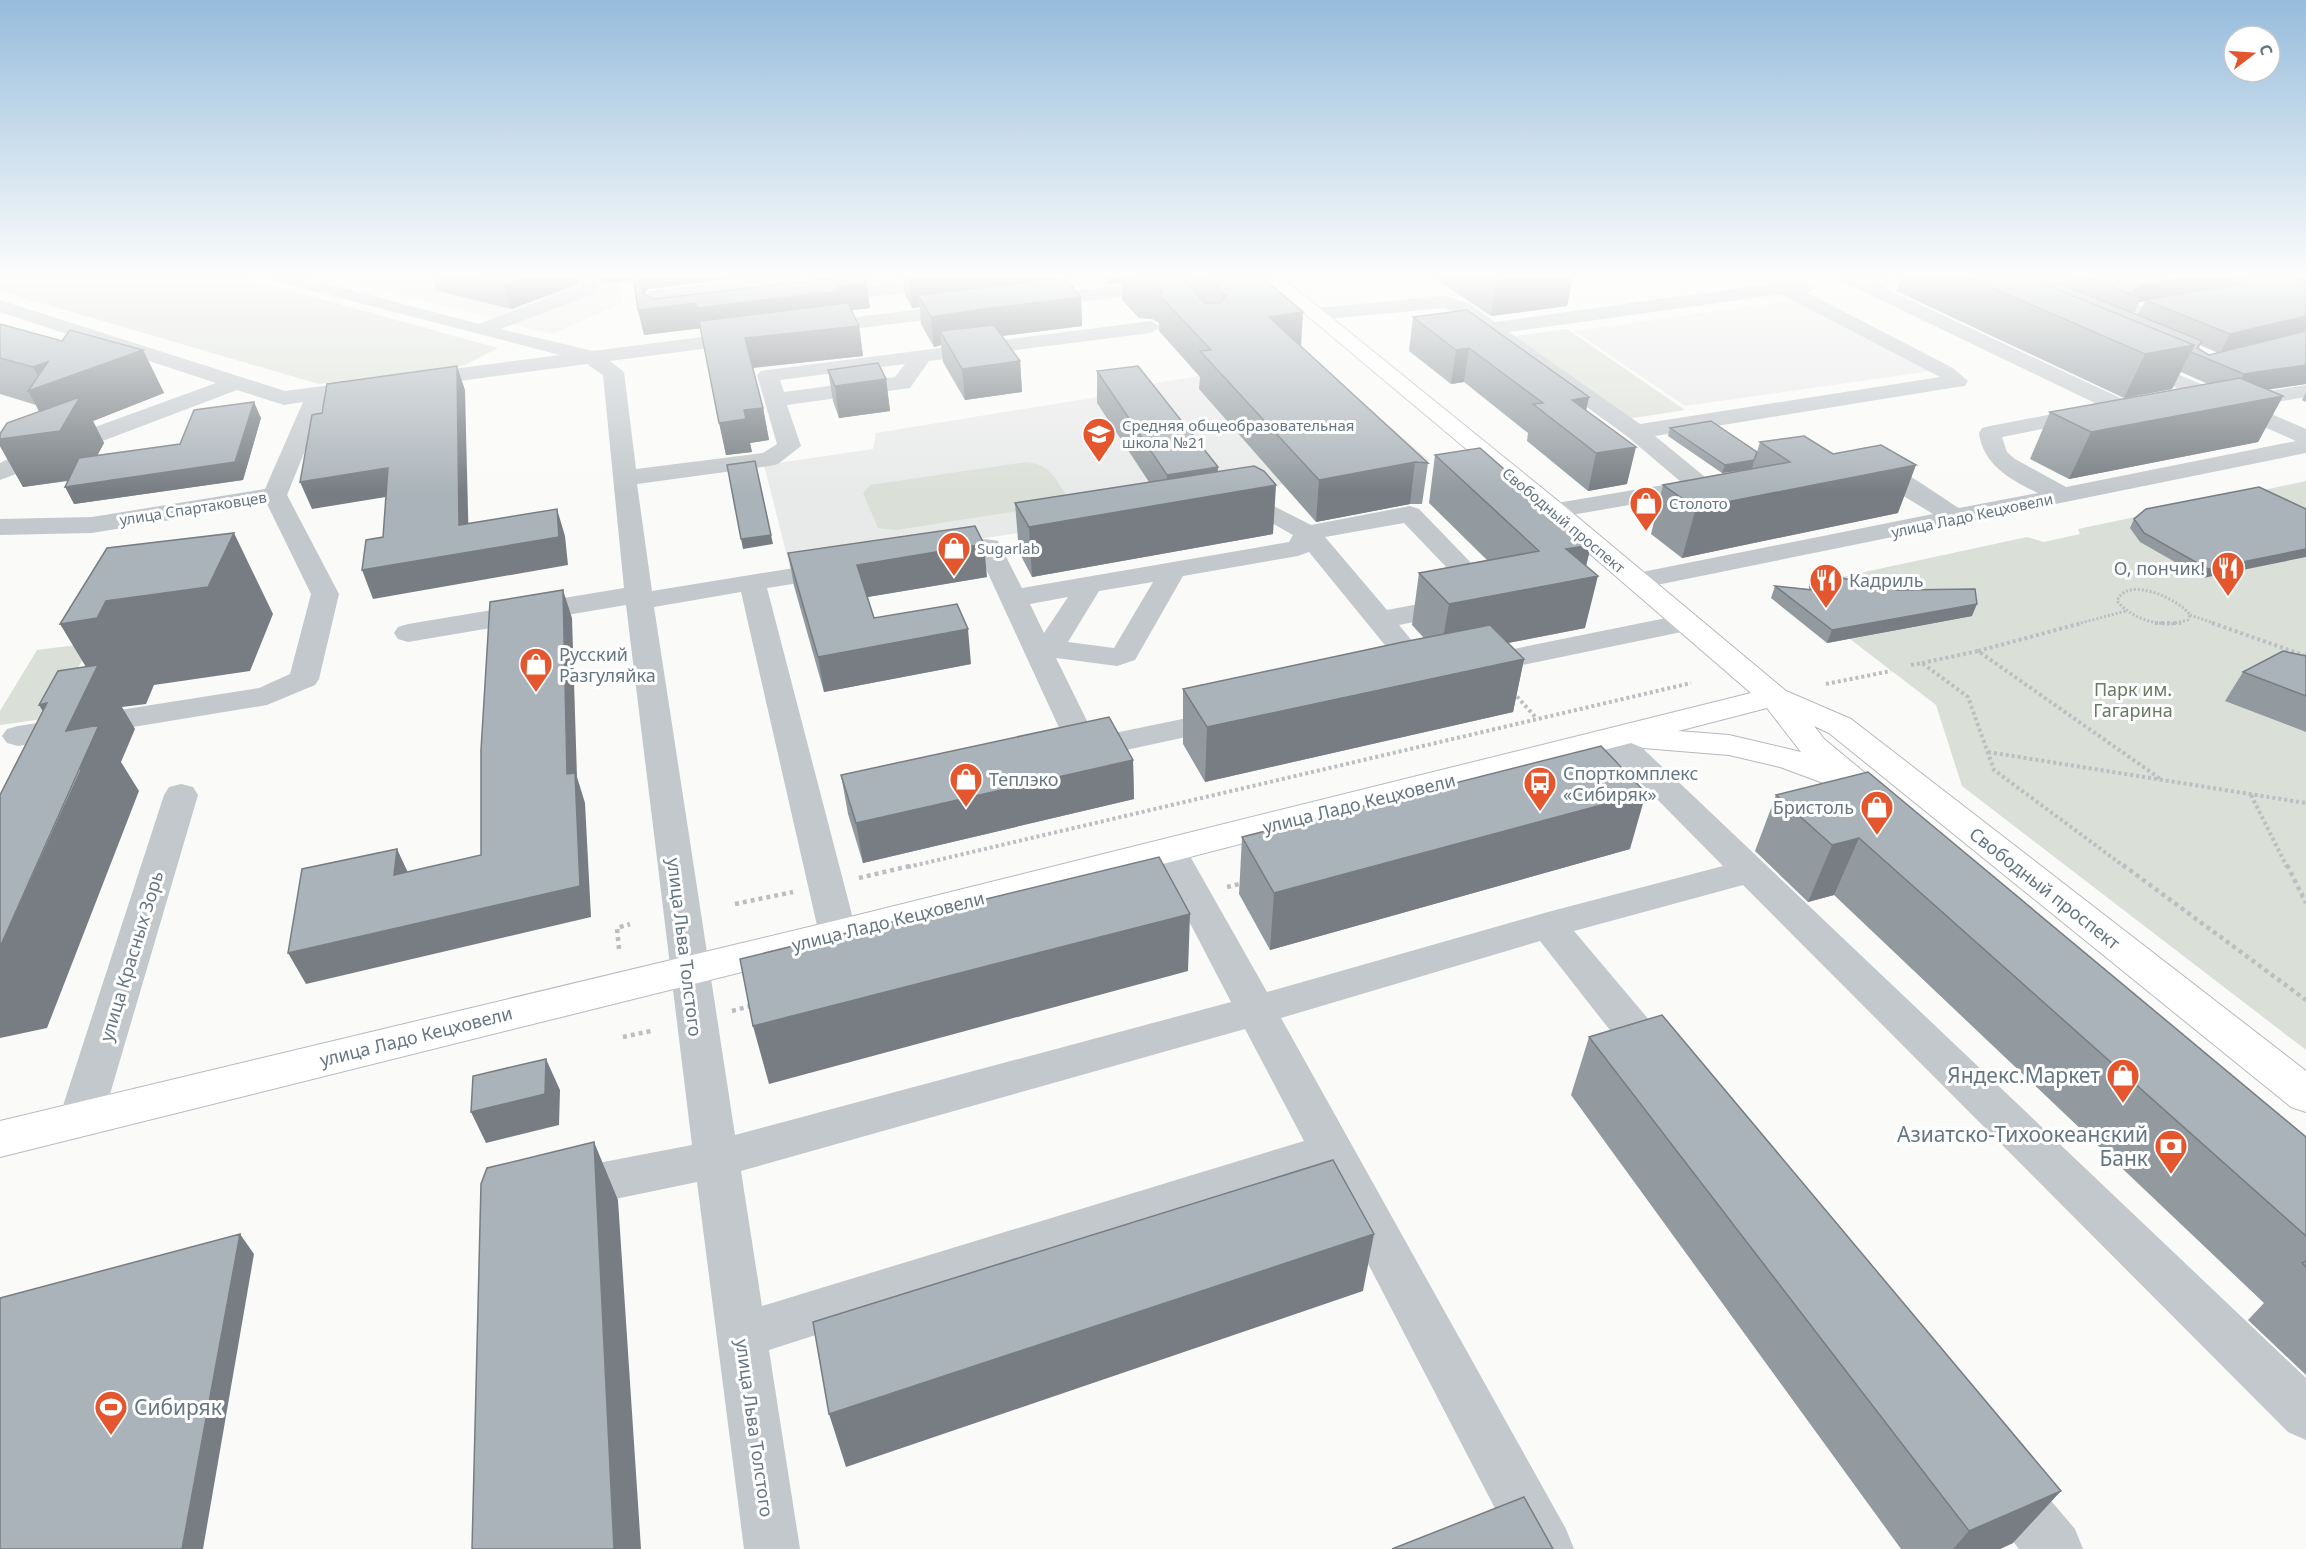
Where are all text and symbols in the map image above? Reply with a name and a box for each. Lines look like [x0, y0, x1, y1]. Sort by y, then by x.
north arrow [2222, 24, 2282, 84]
text: С [2254, 41, 2278, 58]
place label: Средняя общеобразовательная школа №21 [1122, 415, 1354, 452]
school or university icon: Средняя общеобразовательная школа №21 [1081, 416, 1117, 463]
street label: Свободный проспект [1498, 463, 1630, 577]
shop icon: Столото [1628, 485, 1664, 532]
street label: улица Спартаковцев [118, 486, 268, 530]
street label: улица Ладо Кецховели [1889, 488, 2055, 542]
place label: Столото [1669, 493, 1728, 513]
shop icon: Sugarlab [936, 530, 972, 577]
place label: Sugarlab [977, 538, 1040, 558]
restaurant icon: О, пончик! [2210, 550, 2246, 597]
place label: О, пончик! [2114, 556, 2205, 580]
restaurant icon: Кадриль [1808, 562, 1844, 609]
place label: Кадриль [1849, 568, 1924, 592]
place label: Русский Разгуляйка [559, 642, 656, 687]
shop icon: Русский Разгуляйка [518, 646, 554, 693]
park label: Парк им. Гагарина [2093, 677, 2173, 722]
shop icon: Теплэко [948, 761, 984, 808]
place label: Спорткомплекс «Сибиряк» [1563, 761, 1699, 806]
bus stop icon: Спорткомплекс «Сибиряк» [1522, 765, 1558, 812]
place label: Теплэко [989, 767, 1058, 791]
street label: улица Ладо Кецховели [1260, 767, 1458, 839]
shop icon: Бристоль [1859, 789, 1895, 836]
place label: Бристоль [1773, 795, 1854, 819]
street label: Свободный проспект [1965, 822, 2126, 955]
street label: улица Льва Толстого [662, 856, 708, 1038]
street label: улица Красных Зорь [94, 868, 168, 1044]
street label: улица Ладо Кецховели [789, 885, 987, 957]
street label: улица Ладо Кецховели [317, 1000, 515, 1072]
shop icon: Яндекс.Маркет [2105, 1057, 2141, 1104]
place label: Яндекс.Маркет [1947, 1061, 2100, 1089]
place label: Азиатско-Тихоокеанский Банк [1897, 1120, 2148, 1172]
bank icon: Азиатско-Тихоокеанский Банк [2153, 1128, 2189, 1175]
street label: улица Льва Толстого [731, 1337, 779, 1519]
sports icon: Сибиряк [93, 1389, 129, 1436]
place label: Сибиряк [134, 1393, 222, 1421]

